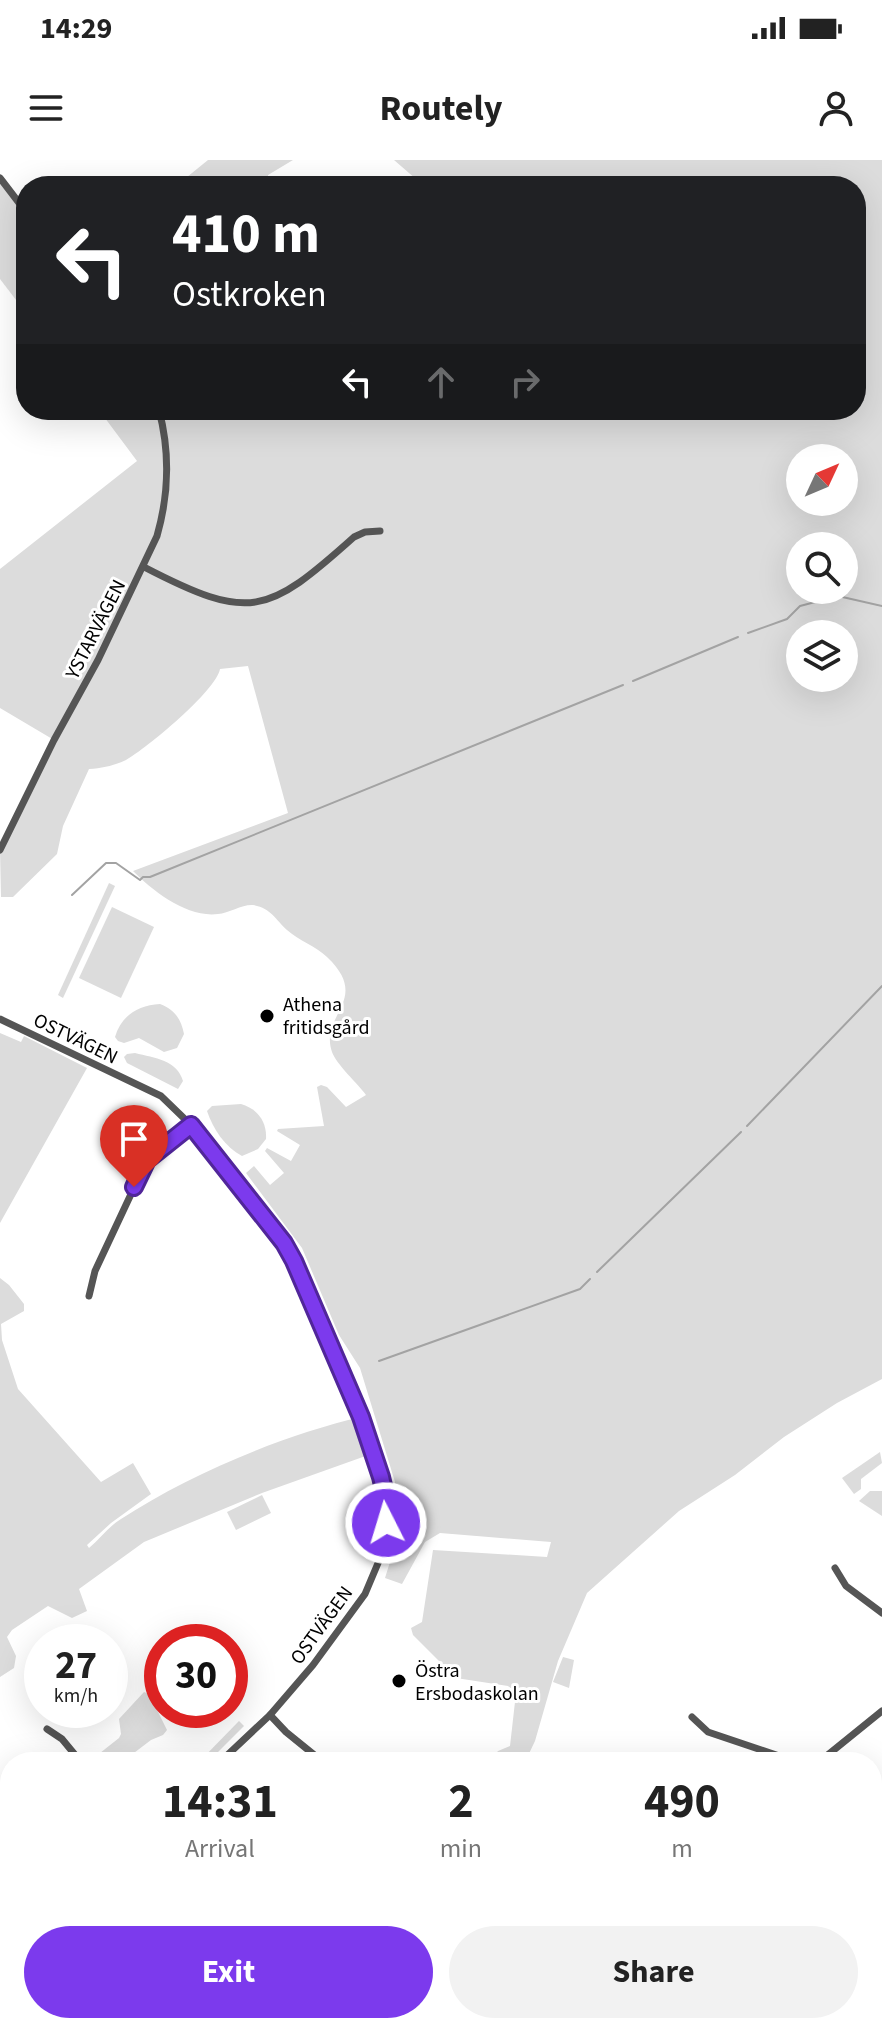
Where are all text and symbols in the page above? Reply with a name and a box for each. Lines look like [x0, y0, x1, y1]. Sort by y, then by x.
text: 14:29 [40, 7, 112, 50]
text: Routely [380, 83, 502, 134]
icon: menu [24, 86, 68, 130]
icon: person [814, 86, 858, 130]
text: 410 m [172, 195, 320, 274]
icon: left [40, 208, 144, 312]
text: Ostkroken [172, 269, 327, 320]
icon: left [335, 360, 379, 404]
icon: ahead [419, 360, 463, 404]
icon: right [503, 360, 547, 404]
north arrow [786, 444, 858, 516]
map controls [786, 444, 858, 692]
button: search [786, 532, 858, 604]
street label: YSTARVÄGEN [58, 575, 133, 685]
button: layers [786, 620, 858, 692]
place label: Athena fritidsgård [283, 991, 370, 1042]
street label: OSTVÄGEN [29, 1006, 123, 1071]
marker: Athena fritidsgård [258, 1007, 276, 1025]
pin [100, 1105, 168, 1187]
icon: arrive [112, 1117, 156, 1161]
position arrow [344, 1481, 428, 1565]
street label: OSTVÄGEN [284, 1581, 360, 1671]
speed limit sign: 30 [144, 1624, 248, 1728]
text: 27 [55, 1637, 97, 1694]
place label: Östra Ersbodaskolan [415, 1657, 539, 1708]
marker: Östra Ersbodaskolan [390, 1672, 408, 1690]
text: km/h [54, 1682, 98, 1710]
text: 14:31 [162, 1768, 278, 1836]
text: 2 [448, 1768, 474, 1836]
text: 490 [644, 1768, 720, 1836]
text: Arrival [185, 1830, 255, 1867]
text: min [440, 1830, 482, 1867]
text: m [671, 1830, 693, 1867]
button: Exit [24, 1926, 433, 2018]
button: Share [449, 1926, 858, 2018]

